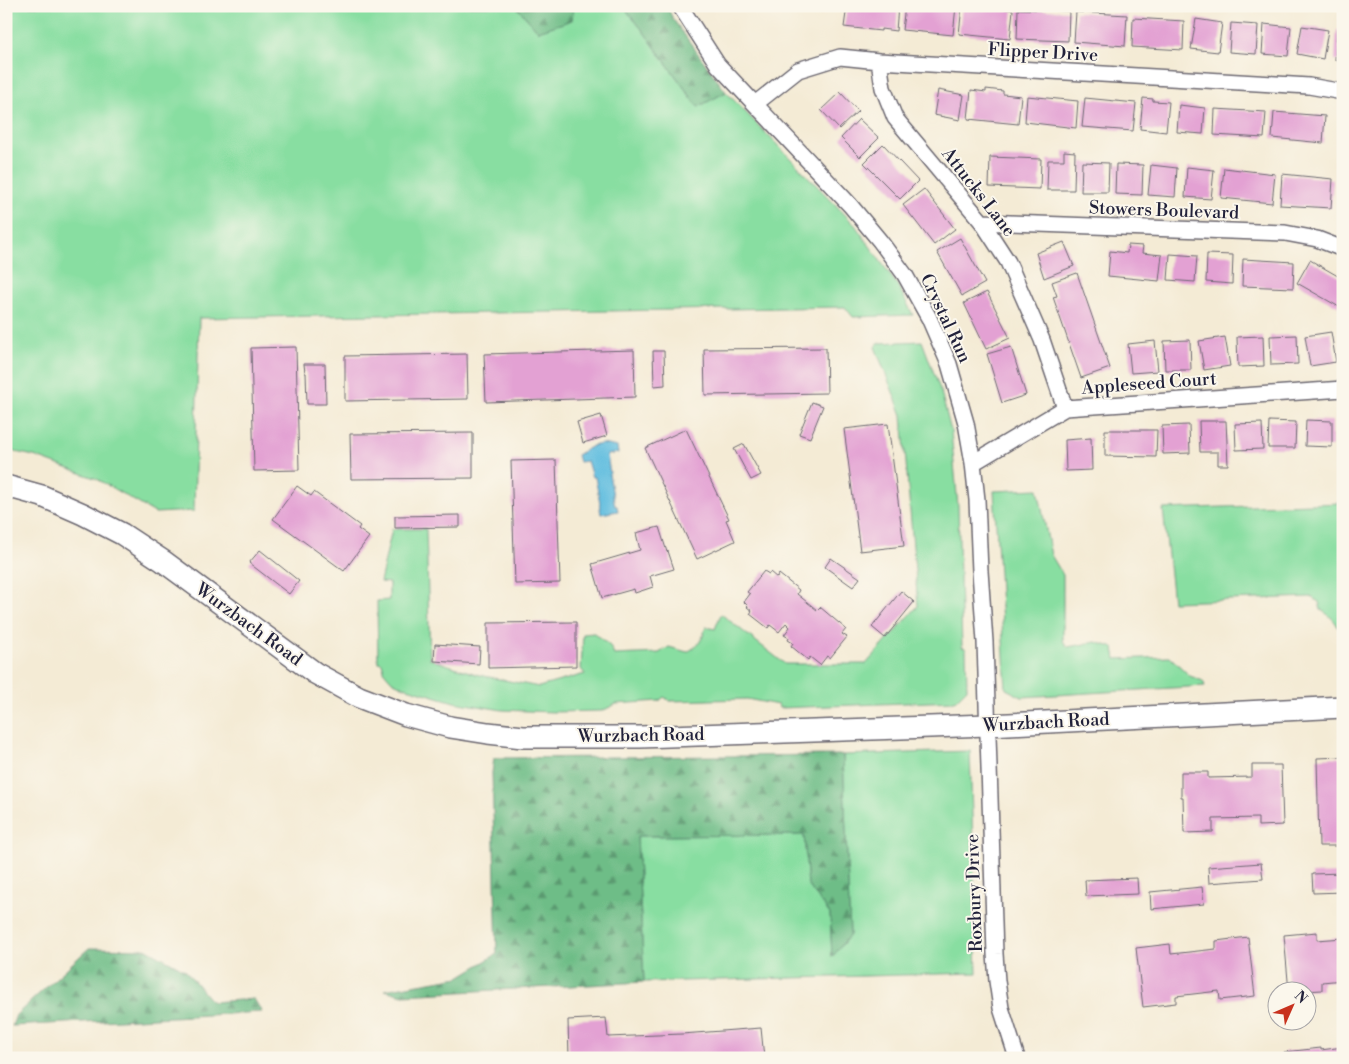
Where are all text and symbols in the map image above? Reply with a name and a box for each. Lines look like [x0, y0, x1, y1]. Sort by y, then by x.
street label: Flipper Drive [987, 38, 1099, 67]
street label: Attucks Lane [936, 142, 1021, 242]
street label: Stowers Boulevard [1088, 196, 1240, 225]
street label: Crystal Run [915, 270, 976, 367]
street label: Appleseed Court [1080, 367, 1218, 400]
street label: Wurzbach Road [190, 577, 307, 671]
street label: Wurzbach Road [981, 708, 1111, 737]
street label: Wurzbach Road [576, 723, 705, 748]
street label: Roxbury Drive [961, 833, 988, 953]
north arrow [1266, 982, 1316, 1032]
text: N [1290, 987, 1311, 1008]

